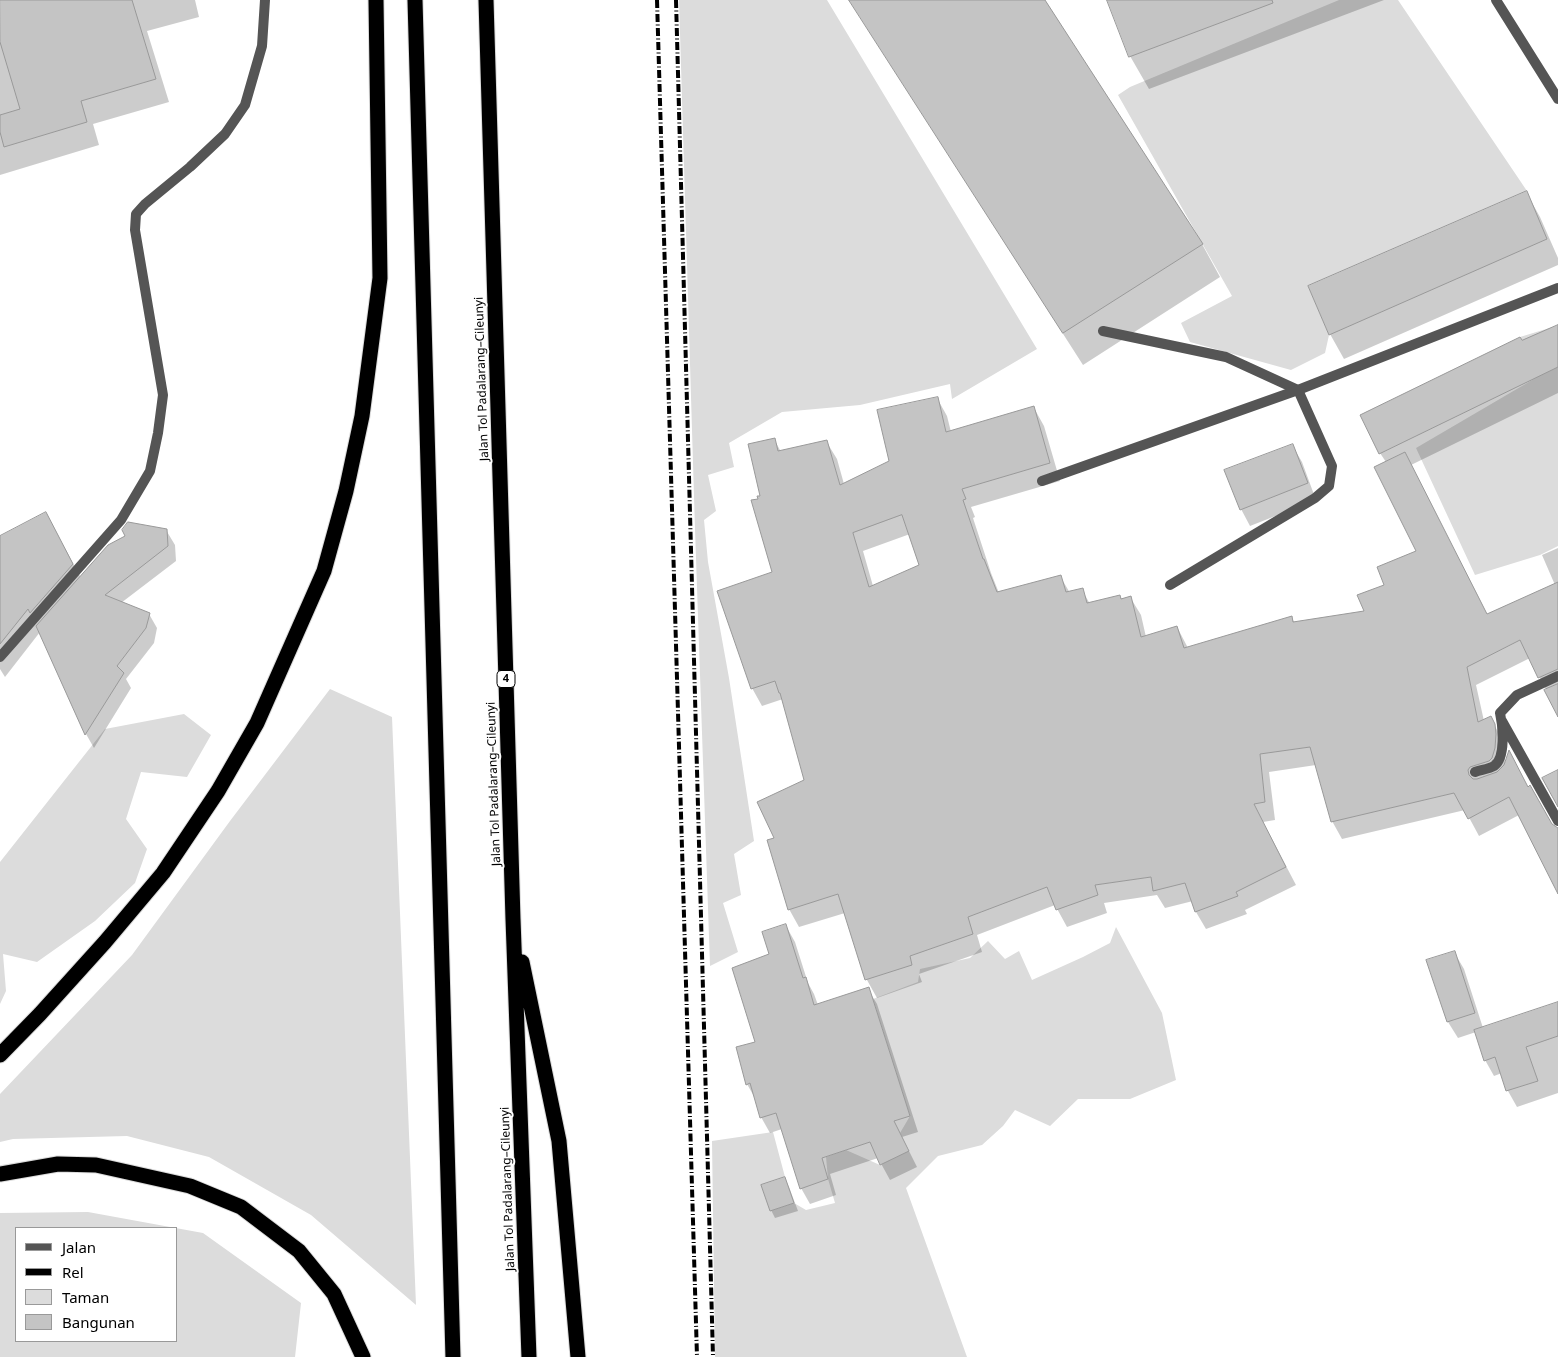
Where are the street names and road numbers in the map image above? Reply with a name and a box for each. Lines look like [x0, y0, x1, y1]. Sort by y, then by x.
street label: Jalan Tol Padalarang–Cileunyi [472, 297, 492, 461]
road number: 4 [497, 671, 515, 688]
street label: Jalan Tol Padalarang–Cileunyi [484, 702, 504, 866]
street label: Jalan Tol Padalarang–Cileunyi [498, 1107, 518, 1271]

